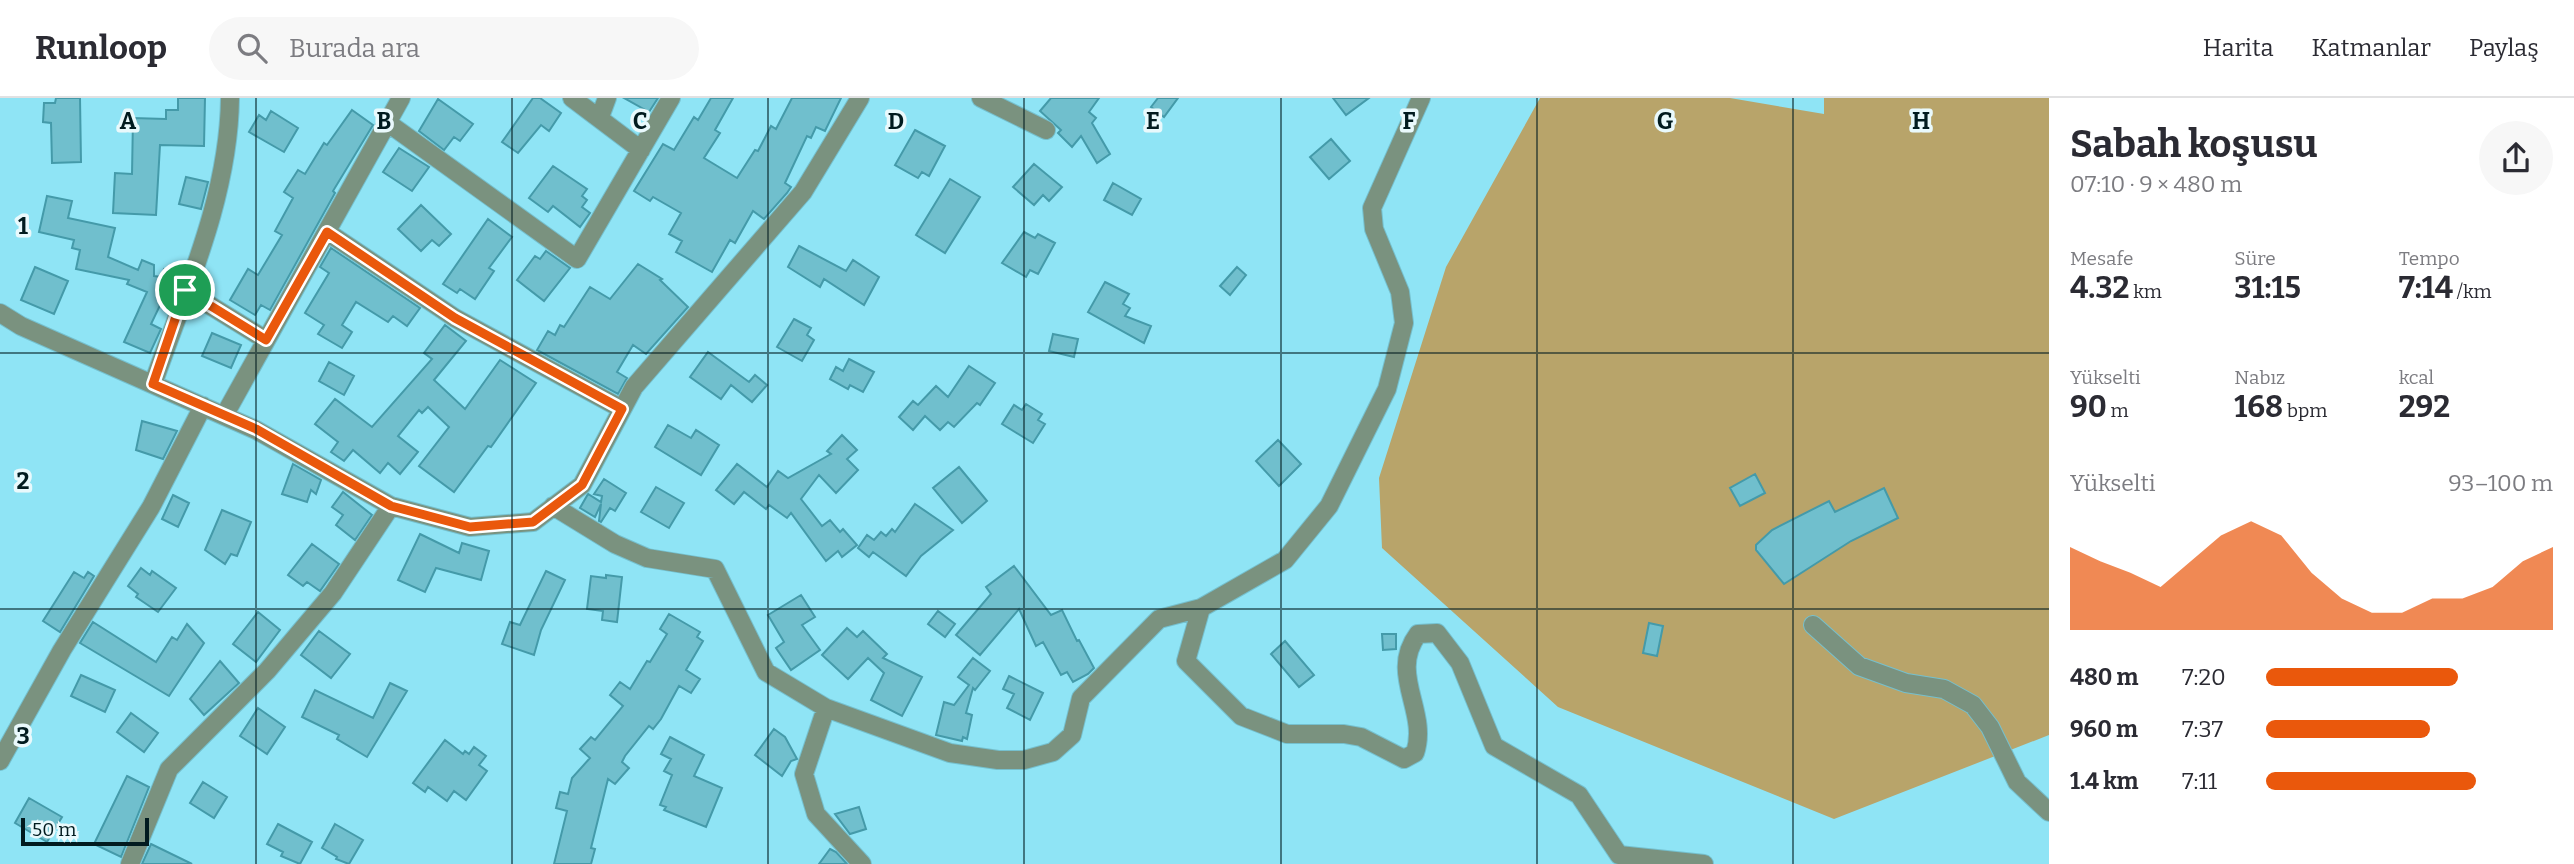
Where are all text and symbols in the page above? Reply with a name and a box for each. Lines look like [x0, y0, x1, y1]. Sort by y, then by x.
search box [209, 17, 699, 80]
text: Runloop [35, 28, 167, 68]
icon: search [233, 29, 271, 67]
text: Burada ara [289, 33, 420, 64]
text: Harita [2203, 34, 2274, 62]
text: Katmanlar [2312, 34, 2431, 62]
text: Paylaş [2469, 34, 2539, 62]
text: A [120, 107, 137, 135]
text: B [377, 107, 391, 135]
text: C [633, 107, 647, 135]
text: D [888, 107, 904, 135]
text: E [1146, 107, 1160, 135]
text: F [1403, 107, 1416, 135]
text: G [1657, 107, 1674, 135]
text: H [1912, 107, 1930, 135]
text: Sabah koşusu [2070, 121, 2317, 167]
button: share [2479, 121, 2553, 195]
text: 07:10 · 9 × 480 m [2070, 170, 2242, 198]
text: 1 [18, 212, 28, 240]
text: Mesafe [2070, 247, 2133, 270]
text: Süre [2234, 247, 2276, 270]
text: Tempo [2399, 247, 2460, 270]
pin [155, 260, 215, 320]
text: 4.32 [2070, 270, 2129, 306]
text: 31:15 [2234, 270, 2301, 306]
text: 7:14 [2399, 270, 2453, 306]
icon: arrive [166, 271, 204, 309]
text: km [2129, 280, 2162, 303]
text: /km [2453, 280, 2492, 303]
text: Yükselti [2070, 366, 2141, 389]
text: Nabız [2234, 366, 2285, 389]
text: kcal [2399, 366, 2434, 389]
text: 90 [2070, 389, 2107, 425]
text: 168 [2234, 389, 2283, 425]
text: 292 [2399, 389, 2450, 425]
text: m [2107, 399, 2129, 422]
text: bpm [2283, 399, 2327, 422]
text: 2 [17, 467, 30, 495]
text: Yükselti [2070, 469, 2156, 497]
text: 93–100 m [2448, 469, 2553, 497]
text: 480 m [2070, 663, 2139, 691]
text: 7:20 [2182, 663, 2226, 691]
text: 960 m [2070, 715, 2138, 743]
text: 7:37 [2182, 715, 2223, 743]
text: 3 [16, 722, 30, 750]
text: 1.4 km [2070, 767, 2138, 795]
text: 7:11 [2182, 767, 2217, 795]
scale bar [21, 815, 149, 847]
text: 50 m [32, 818, 76, 841]

